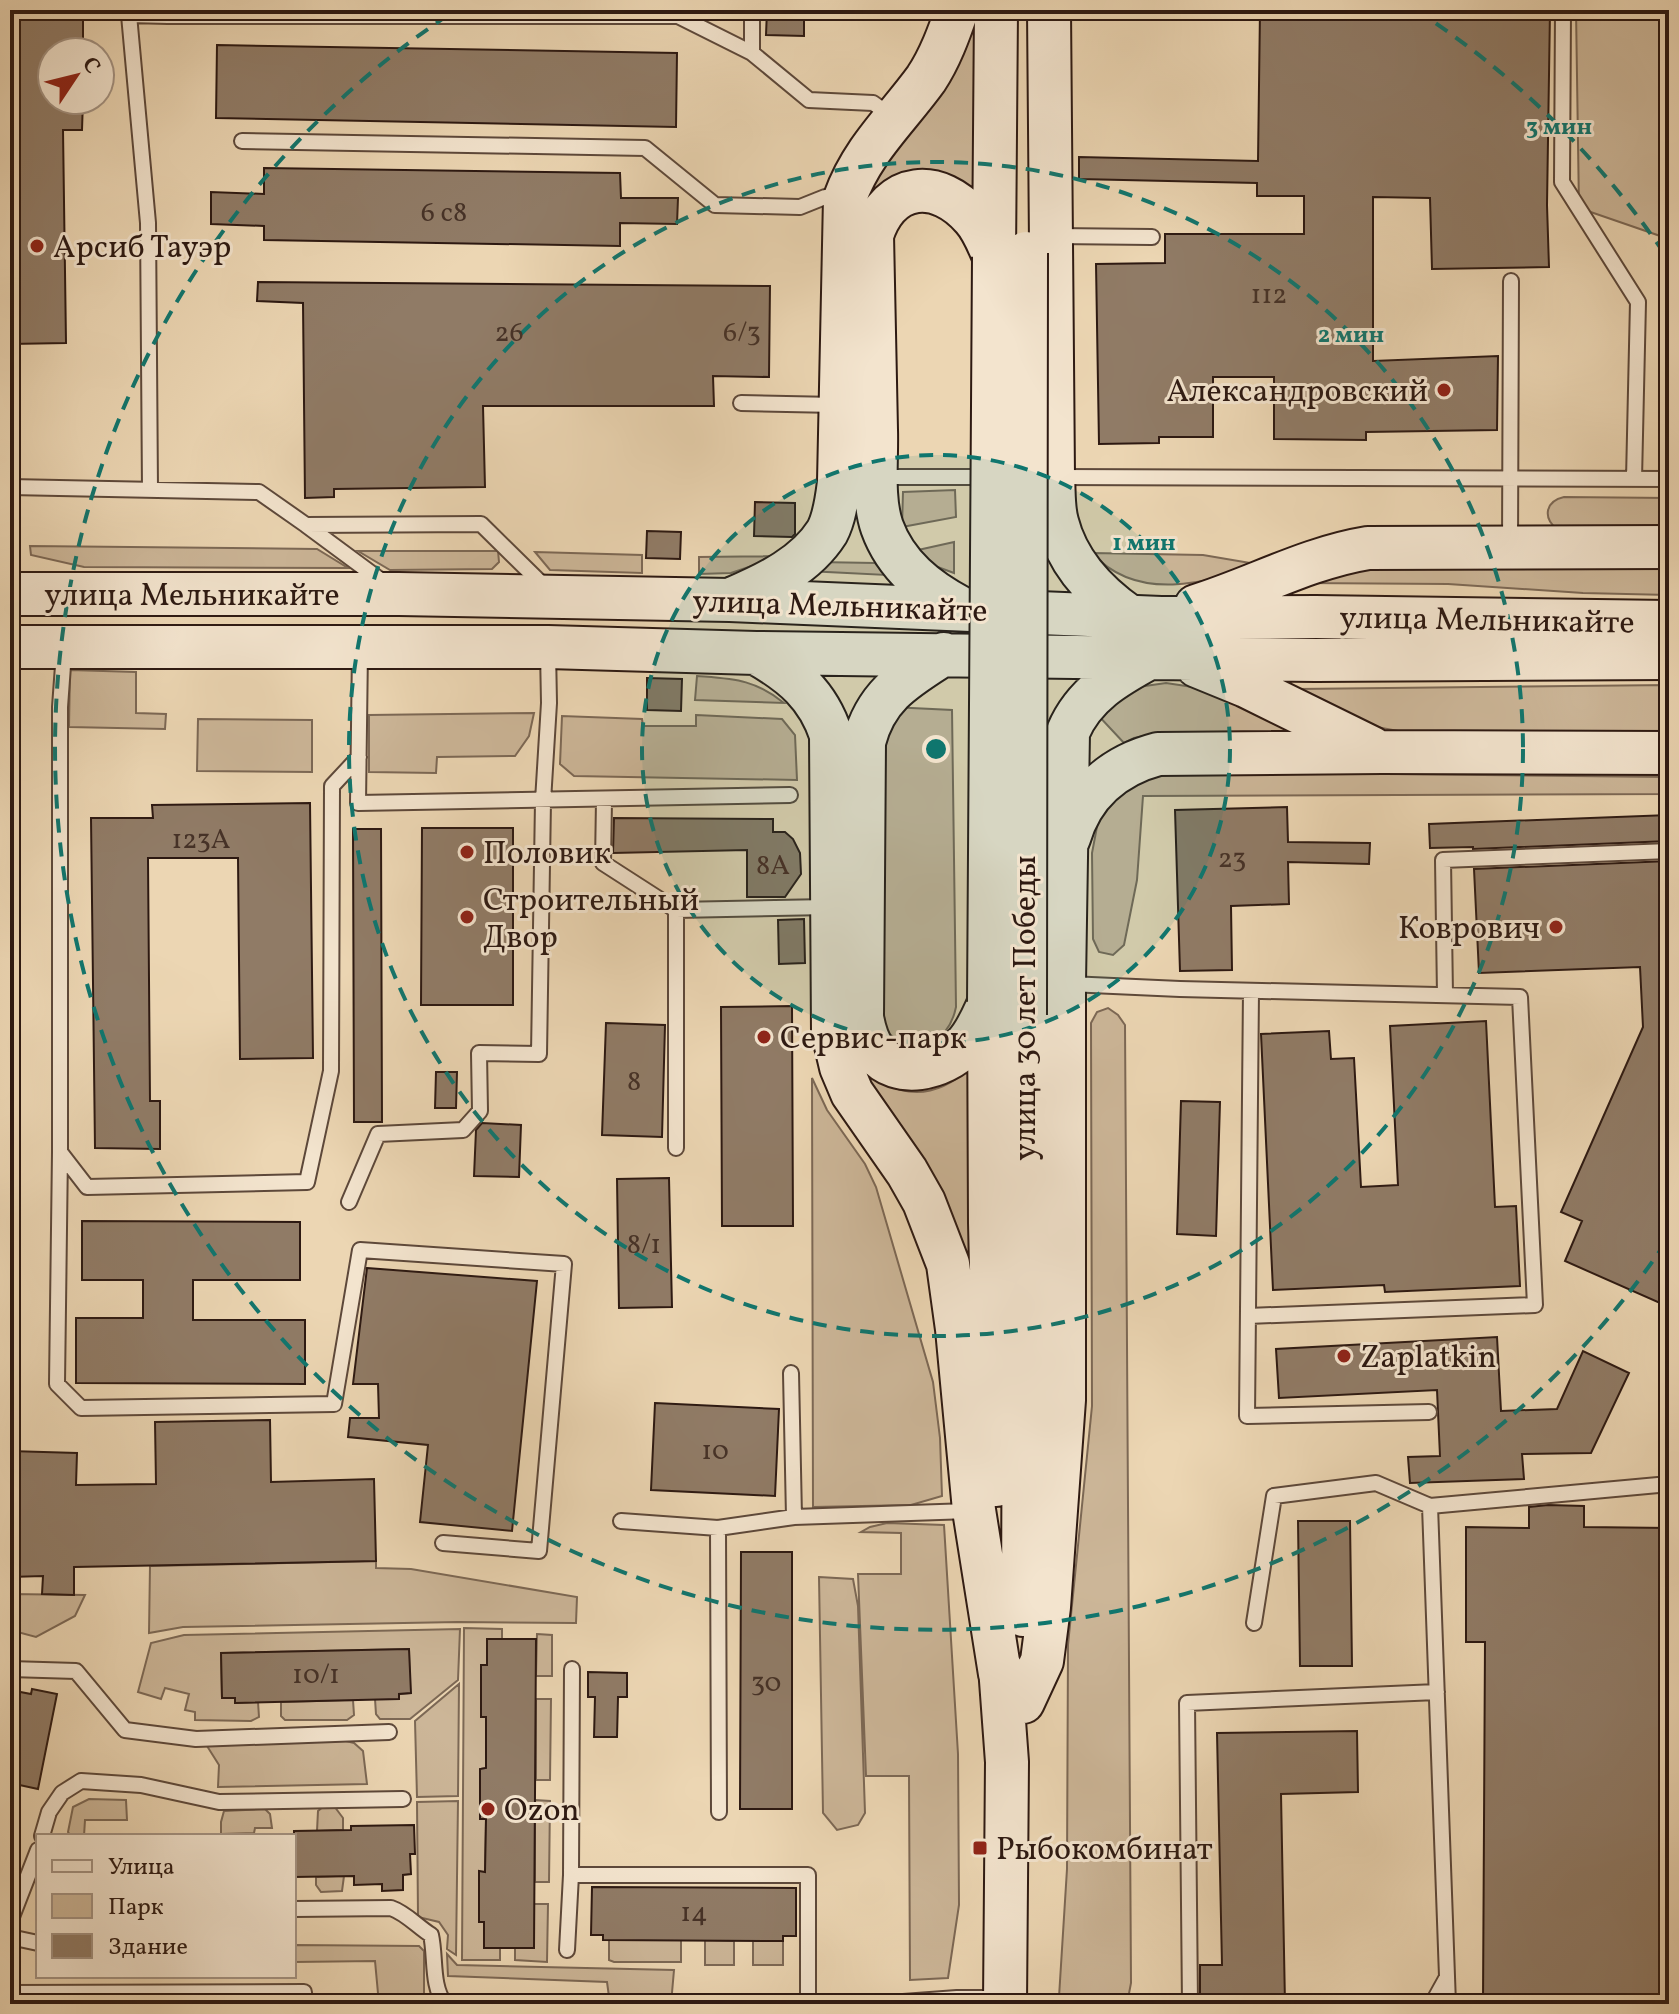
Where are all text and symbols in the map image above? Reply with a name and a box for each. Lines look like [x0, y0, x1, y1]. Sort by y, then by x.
north arrow [36, 36, 116, 116]
text: С [74, 51, 107, 81]
text: 3 мин [1526, 111, 1592, 145]
house number: 6 с8 [421, 194, 467, 233]
place label: Арсиб Тауэр [53, 227, 231, 271]
marker: Арсиб Тауэр [28, 237, 46, 255]
house number: 112 [1251, 276, 1287, 315]
house number: 26 [494, 314, 524, 353]
house number: 6/3 [723, 314, 761, 353]
text: 2 мин [1318, 319, 1384, 353]
place label: Александровский [1166, 371, 1428, 415]
marker: Александровский [1435, 381, 1453, 399]
text: 1 мин [1112, 527, 1176, 561]
street label: улица Мельникайте [44, 575, 340, 619]
street label: улица Мельникайте [692, 581, 988, 635]
street label: улица Мельникайте [1339, 597, 1635, 647]
centre of rings [922, 735, 950, 763]
house number: 123А [171, 821, 231, 860]
place label: Половик [483, 833, 611, 877]
house number: 23 [1218, 840, 1246, 879]
marker: Половик [458, 843, 476, 861]
house number: 8А [756, 847, 790, 886]
street label: улица 30 лет Победы [1005, 855, 1049, 1161]
place label: Строительный Двор [483, 880, 699, 961]
marker: Строительный Двор [458, 908, 476, 926]
place label: Коврович [1398, 908, 1540, 952]
marker: Коврович [1547, 918, 1565, 936]
place label: Сервис-парк [780, 1018, 967, 1062]
marker: Сервис-парк [755, 1028, 773, 1046]
house number: 8 [627, 1063, 641, 1102]
house number: 8/1 [627, 1226, 661, 1265]
place label: Zaplatkin [1360, 1337, 1497, 1381]
marker: Zaplatkin [1335, 1347, 1353, 1365]
house number: 10 [701, 1432, 729, 1471]
house number: 10/1 [292, 1656, 340, 1695]
house number: 30 [751, 1664, 781, 1703]
place label: Ozon [504, 1790, 580, 1834]
marker: Ozon [479, 1800, 497, 1818]
place label: Рыбокомбинат [996, 1829, 1213, 1873]
legend [36, 1834, 296, 1978]
marker: Рыбокомбинат [971, 1839, 989, 1857]
text: Улица [108, 1851, 175, 1885]
text: Парк [108, 1891, 164, 1925]
house number: 14 [680, 1894, 708, 1933]
text: Здание [108, 1931, 188, 1965]

